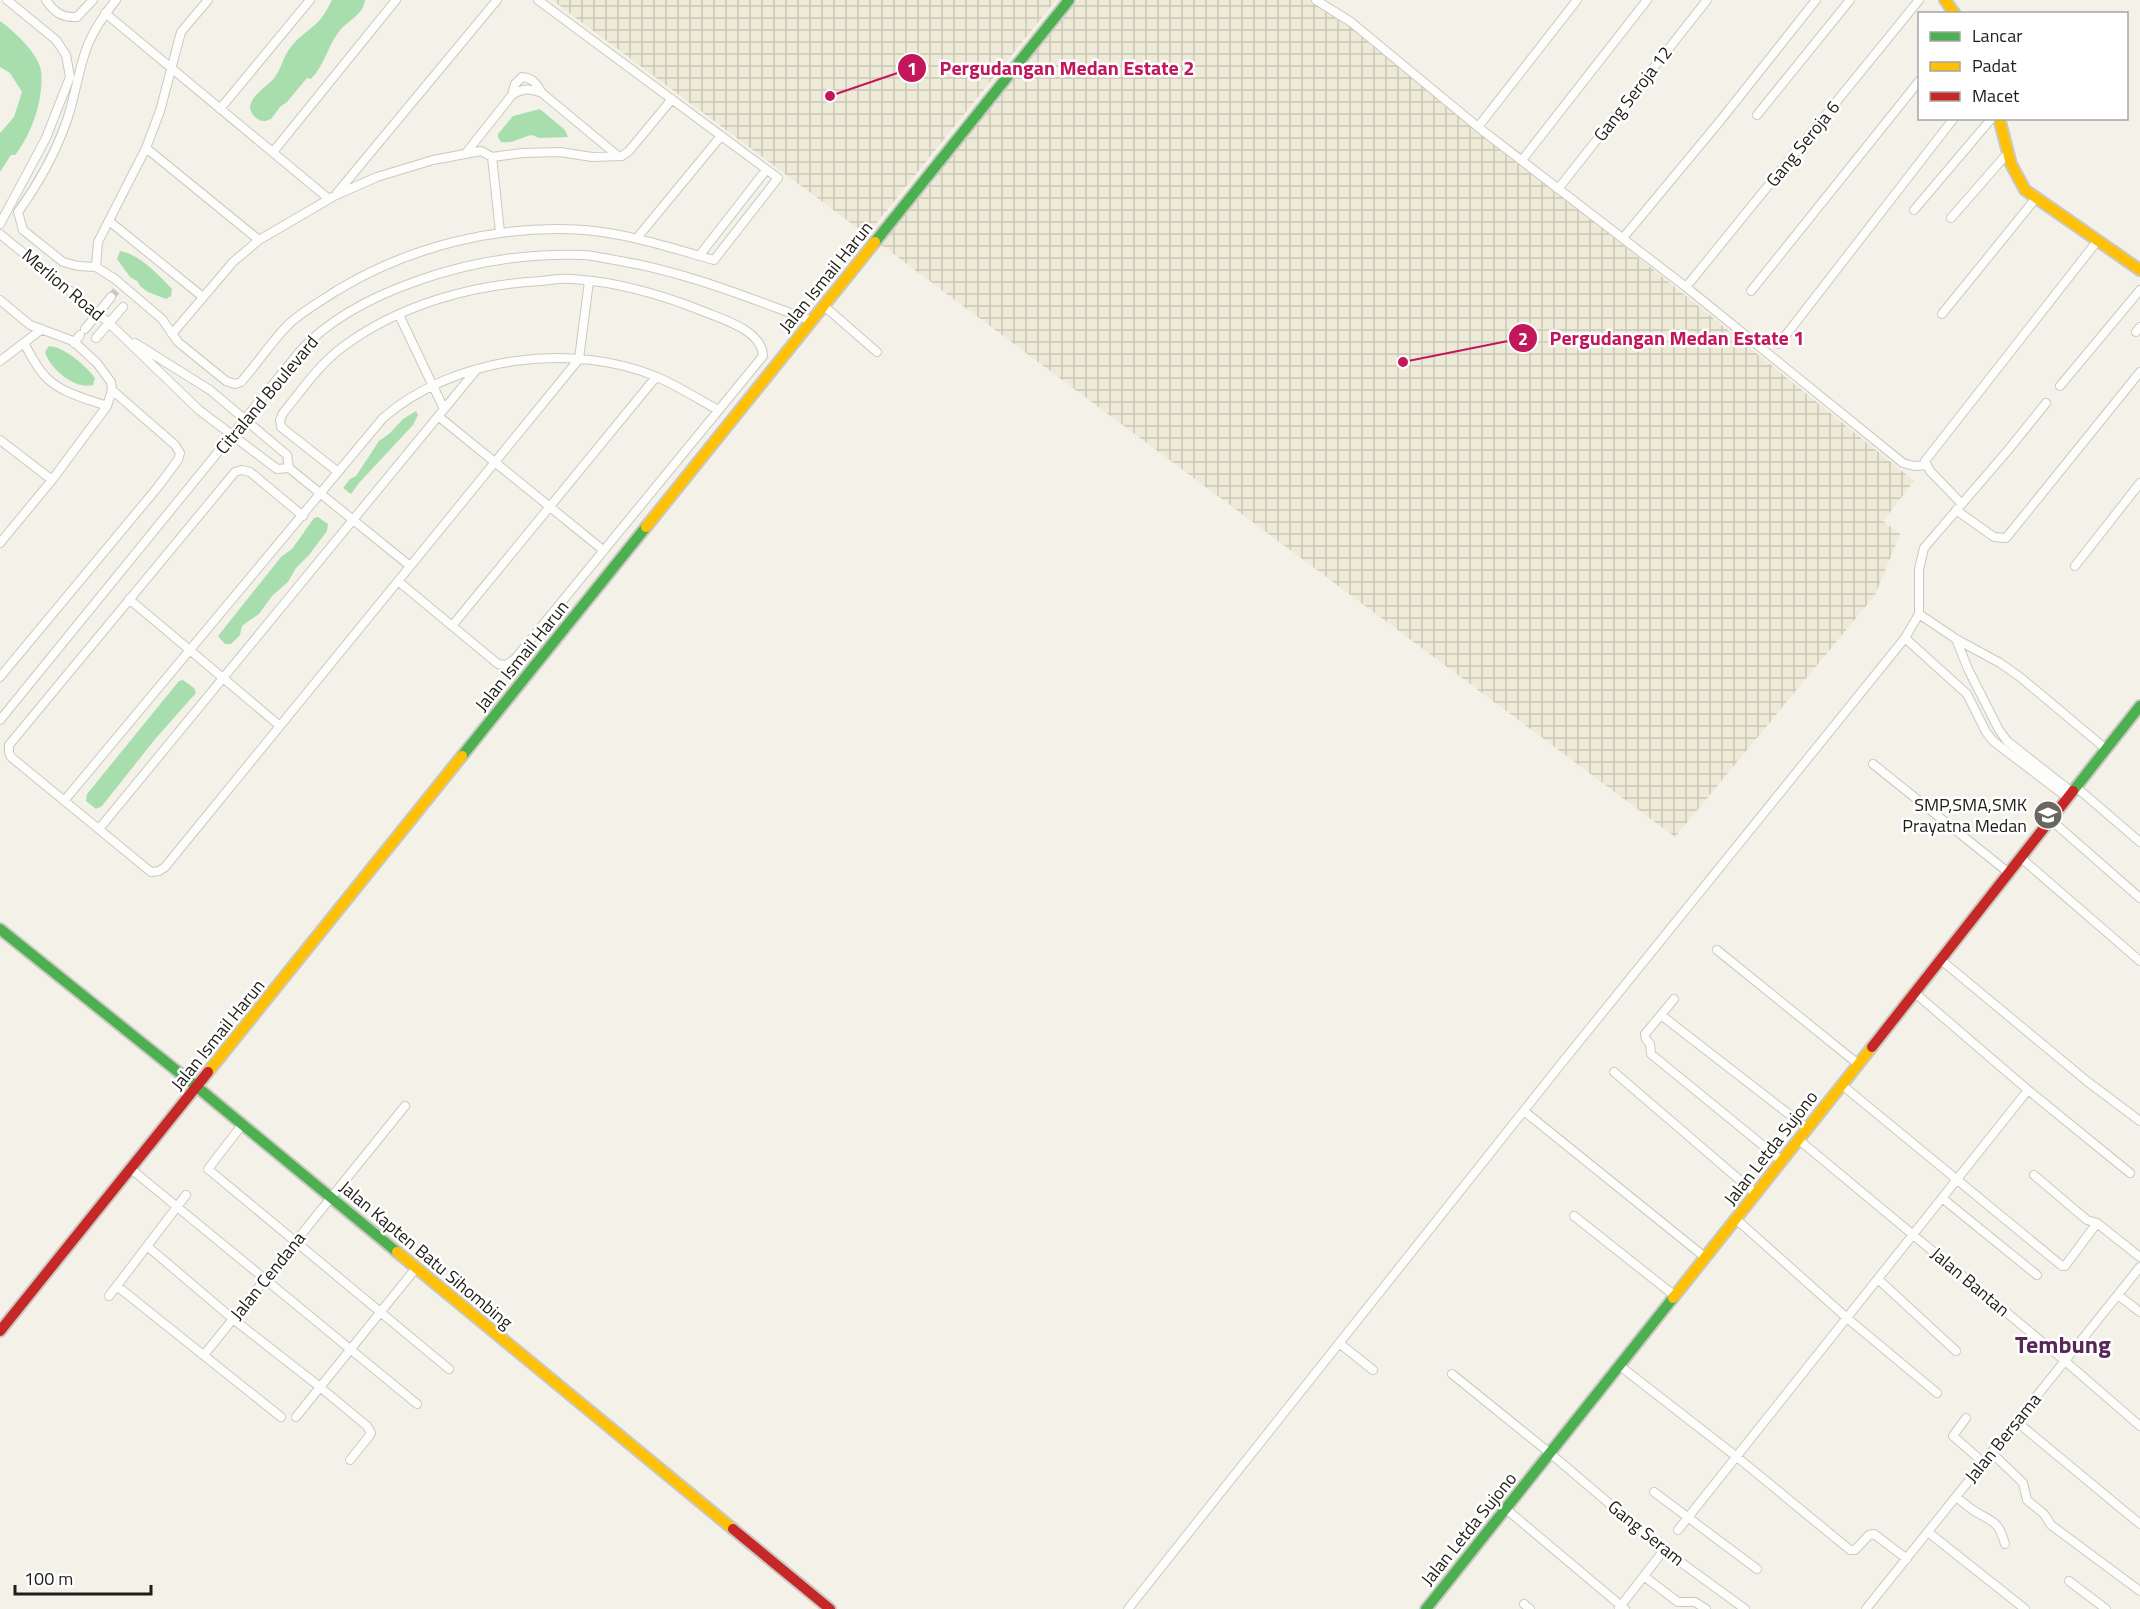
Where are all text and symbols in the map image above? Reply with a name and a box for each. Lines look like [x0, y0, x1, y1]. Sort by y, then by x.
legend [1918, 12, 2128, 120]
text: Lancar [1972, 22, 2022, 49]
street label: Gang Seroja 12 [1587, 40, 1678, 147]
callout: Pergudangan Medan Estate 2 [897, 49, 1206, 87]
text: Pergudangan Medan Estate 2 [940, 52, 1194, 83]
text: Padat [1972, 52, 2017, 79]
text: 1 [907, 55, 917, 82]
text: Macet [1972, 82, 2020, 109]
street label: Gang Seroja 6 [1759, 95, 1846, 193]
street label: Jalan Ismail Harun [772, 215, 879, 338]
street label: Merlion Road [16, 242, 111, 327]
callout: Pergudangan Medan Estate 1 [1508, 319, 1817, 357]
text: Pergudangan Medan Estate 1 [1550, 322, 1804, 353]
text: 2 [1518, 325, 1528, 352]
street label: Citraland Boulevard [209, 329, 325, 460]
street label: Jalan Ismail Harun [468, 594, 575, 717]
place label: SMP,SMA,SMK Prayatna Medan [1902, 791, 2027, 839]
school or university icon: SMP,SMA,SMK Prayatna Medan [2032, 799, 2064, 831]
street label: Jalan Ismail Harun [164, 973, 271, 1096]
street label: Jalan Letda Sujono [1717, 1084, 1824, 1211]
street label: Jalan Kapten Batu Sihombing [334, 1174, 519, 1335]
street label: Jalan Cendana [224, 1226, 312, 1326]
street label: Jalan Bantan [1925, 1241, 2016, 1323]
district label: Tembung [2015, 1326, 2111, 1362]
street label: Jalan Bersama [1958, 1387, 2047, 1488]
street label: Jalan Letda Sujono [1414, 1466, 1523, 1591]
street label: Gang Seram [1602, 1493, 1691, 1572]
scale bar [15, 1558, 152, 1596]
text: 100 m [24, 1565, 73, 1592]

